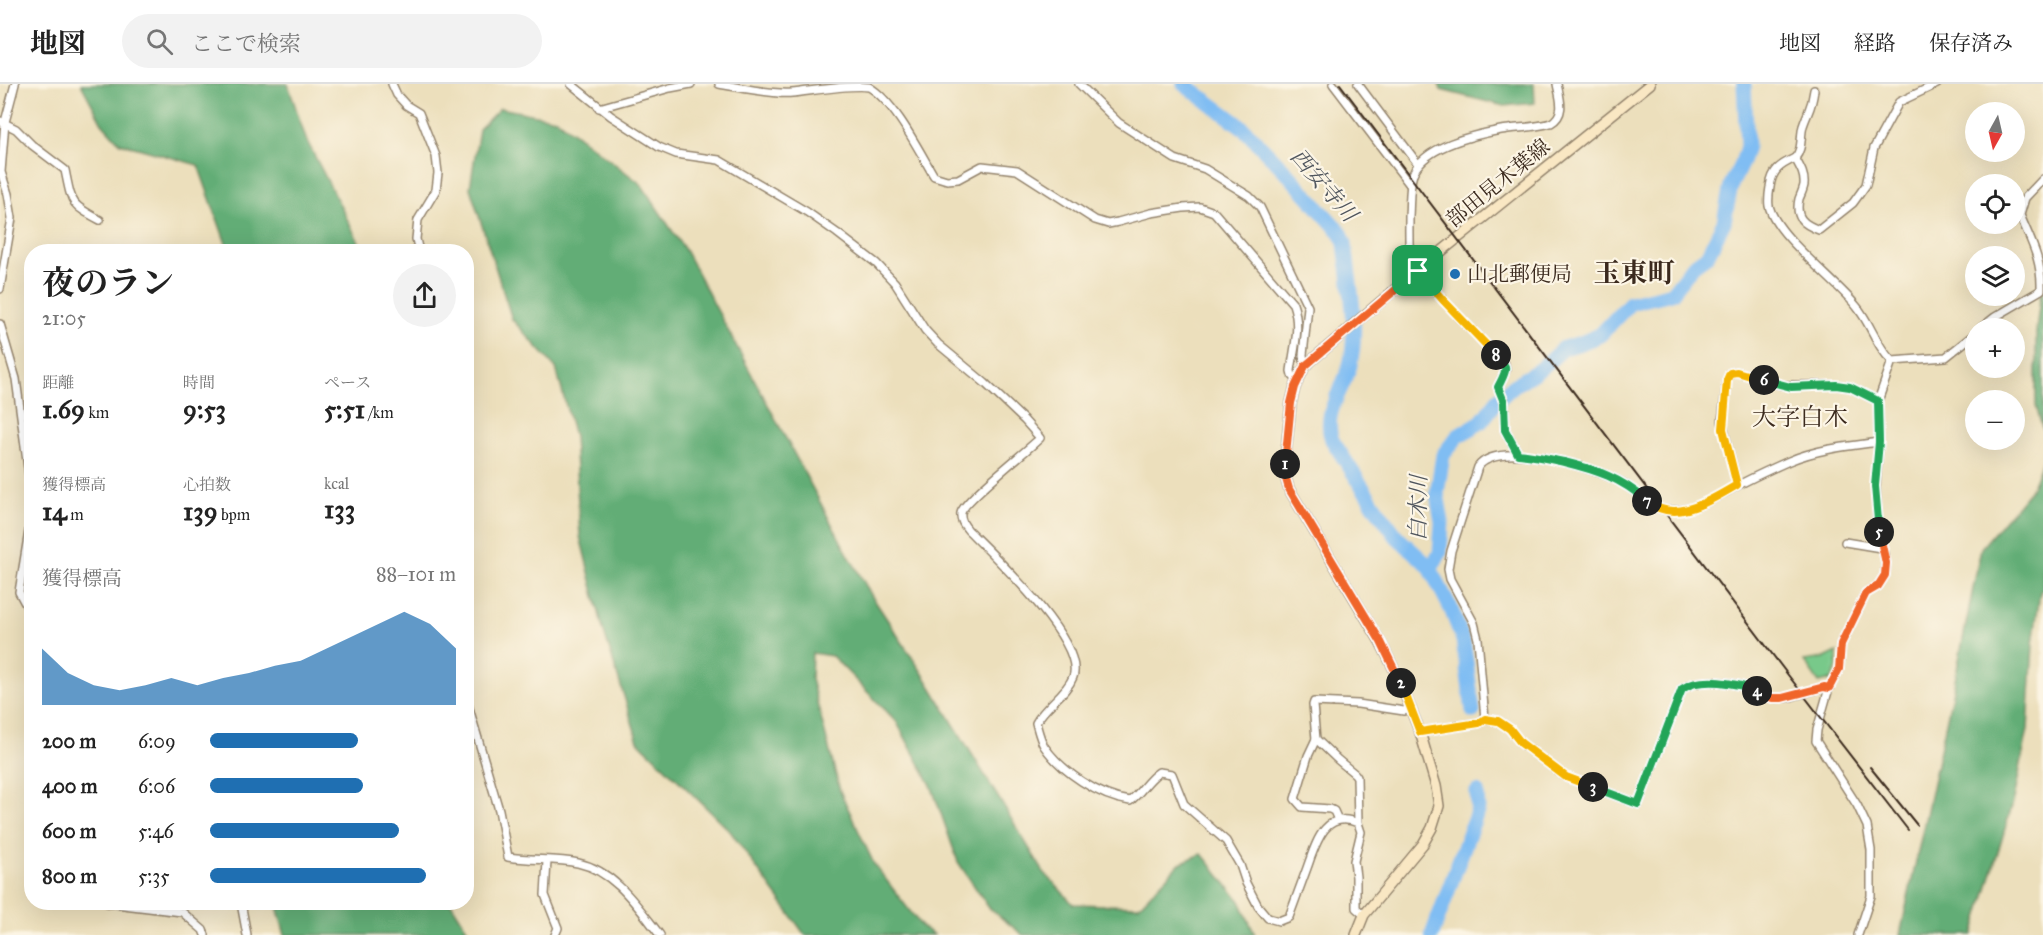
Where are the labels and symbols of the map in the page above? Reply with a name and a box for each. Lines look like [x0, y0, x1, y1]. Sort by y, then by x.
north arrow [1965, 102, 2025, 162]
street label: 部田見木葉線 [1441, 133, 1555, 233]
water label: 西安寺川 [1285, 143, 1364, 229]
pin [1392, 245, 1443, 296]
district label: 玉東町 [1594, 256, 1675, 289]
place label: 山北郵便局 [1467, 261, 1572, 287]
marker: 山北郵便局 [1448, 267, 1462, 281]
pin: 8 [1481, 340, 1511, 370]
pin: 6 [1749, 365, 1779, 395]
district label: 大字白木 [1752, 402, 1848, 432]
pin: 1 [1270, 449, 1300, 479]
water label: 白木川 [1404, 473, 1432, 541]
pin: 7 [1632, 486, 1662, 516]
pin: 5 [1864, 517, 1894, 547]
pin: 2 [1386, 668, 1416, 698]
pin: 4 [1742, 676, 1772, 706]
pin: 3 [1578, 772, 1608, 802]

